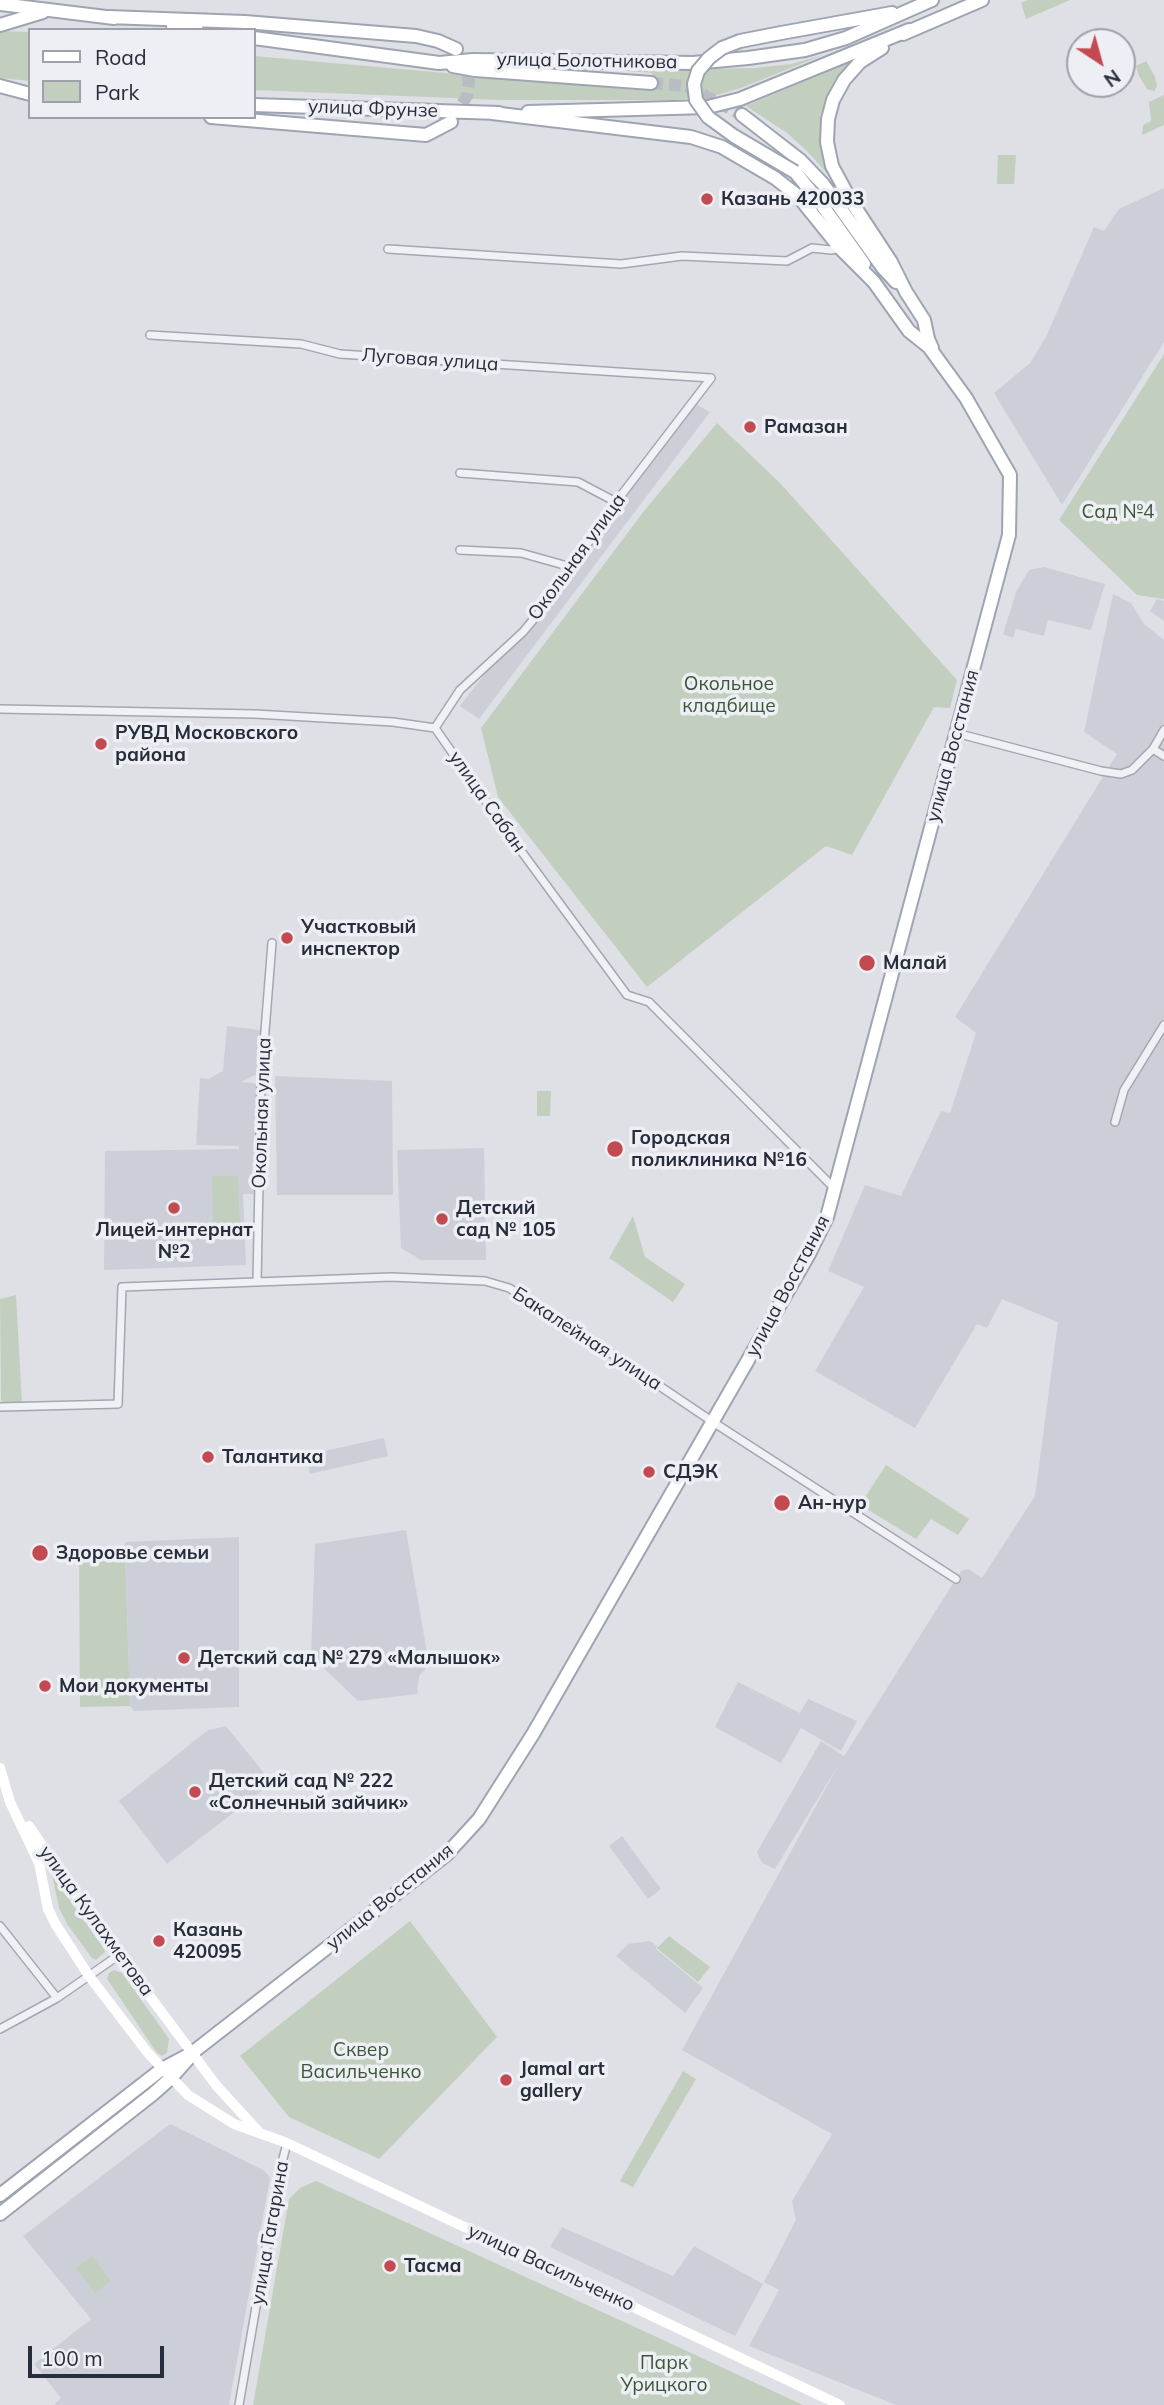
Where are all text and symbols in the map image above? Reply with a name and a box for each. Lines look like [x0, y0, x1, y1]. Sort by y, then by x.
legend [28, 28, 256, 119]
north arrow [1066, 28, 1136, 98]
text: Road [95, 44, 146, 70]
street label: улица Болотникова [496, 48, 678, 74]
text: N [1099, 64, 1125, 92]
text: Park [95, 79, 139, 105]
street label: улица Фрунзе [308, 95, 438, 123]
place label: Казань 420033 [721, 188, 864, 210]
marker: Казань 420033 [699, 191, 715, 207]
street label: Луговая улица [361, 344, 499, 376]
place label: Рамазан [764, 416, 848, 438]
marker: Рамазан [742, 419, 758, 435]
street label: Окольная улица [523, 489, 631, 625]
park label: Сад №4 [1082, 501, 1154, 523]
street label: улица Восстания [922, 667, 984, 825]
park label: Окольное кладбище [682, 673, 776, 717]
place label: РУВД Московского района [115, 722, 298, 766]
marker: РУВД Московского района [93, 736, 109, 752]
street label: улица Сабан [444, 747, 530, 857]
place label: Участковый инспектор [301, 916, 416, 960]
marker: Участковый инспектор [279, 930, 295, 946]
place label: Малай [883, 952, 947, 974]
marker: Малай [857, 953, 877, 973]
street label: Окольная улица [248, 1037, 276, 1189]
place label: Городская поликлиника №16 [631, 1127, 807, 1171]
marker: Городская поликлиника №16 [605, 1139, 625, 1159]
place label: Детский сад № 105 [456, 1197, 556, 1241]
marker: Лицей-интернат №2 [166, 1200, 182, 1216]
marker: Детский сад № 105 [434, 1211, 450, 1227]
street label: улица Восстания [741, 1211, 835, 1361]
place label: Лицей-интернат №2 [95, 1219, 253, 1263]
street label: Бакалейная улица [508, 1282, 666, 1396]
place label: Талантика [222, 1446, 323, 1468]
marker: Талантика [200, 1449, 216, 1465]
place label: СДЭК [663, 1461, 718, 1483]
marker: СДЭК [641, 1464, 657, 1480]
place label: Ан-нур [798, 1492, 867, 1514]
marker: Ан-нур [772, 1493, 792, 1513]
place label: Здоровье семьи [56, 1542, 209, 1564]
marker: Здоровье семьи [30, 1543, 50, 1563]
place label: Детский сад № 279 «Малышок» [198, 1647, 500, 1669]
marker: Детский сад № 279 «Малышок» [176, 1650, 192, 1666]
place label: Мои документы [59, 1675, 209, 1697]
marker: Мои документы [37, 1678, 53, 1694]
place label: Детский сад № 222 «Солнечный зайчик» [209, 1770, 408, 1814]
marker: Детский сад № 222 «Солнечный зайчик» [187, 1784, 203, 1800]
street label: улица Восстания [322, 1839, 458, 1955]
street label: улица Кулахметова [34, 1841, 158, 2001]
place label: Казань 420095 [173, 1919, 243, 1963]
marker: Казань 420095 [151, 1933, 167, 1949]
park label: Сквер Васильченко [301, 2039, 421, 2083]
place label: Jamal art gallery [520, 2058, 605, 2102]
marker: Jamal art gallery [498, 2072, 514, 2088]
street label: улица Гагарина [246, 2159, 294, 2307]
street label: улица Васильченко [464, 2219, 638, 2317]
place label: Тасма [404, 2255, 461, 2277]
marker: Тасма [382, 2258, 398, 2274]
scale bar [32, 2332, 168, 2376]
text: 100 m [41, 2345, 103, 2371]
park label: Парк Урицкого [621, 2352, 707, 2396]

